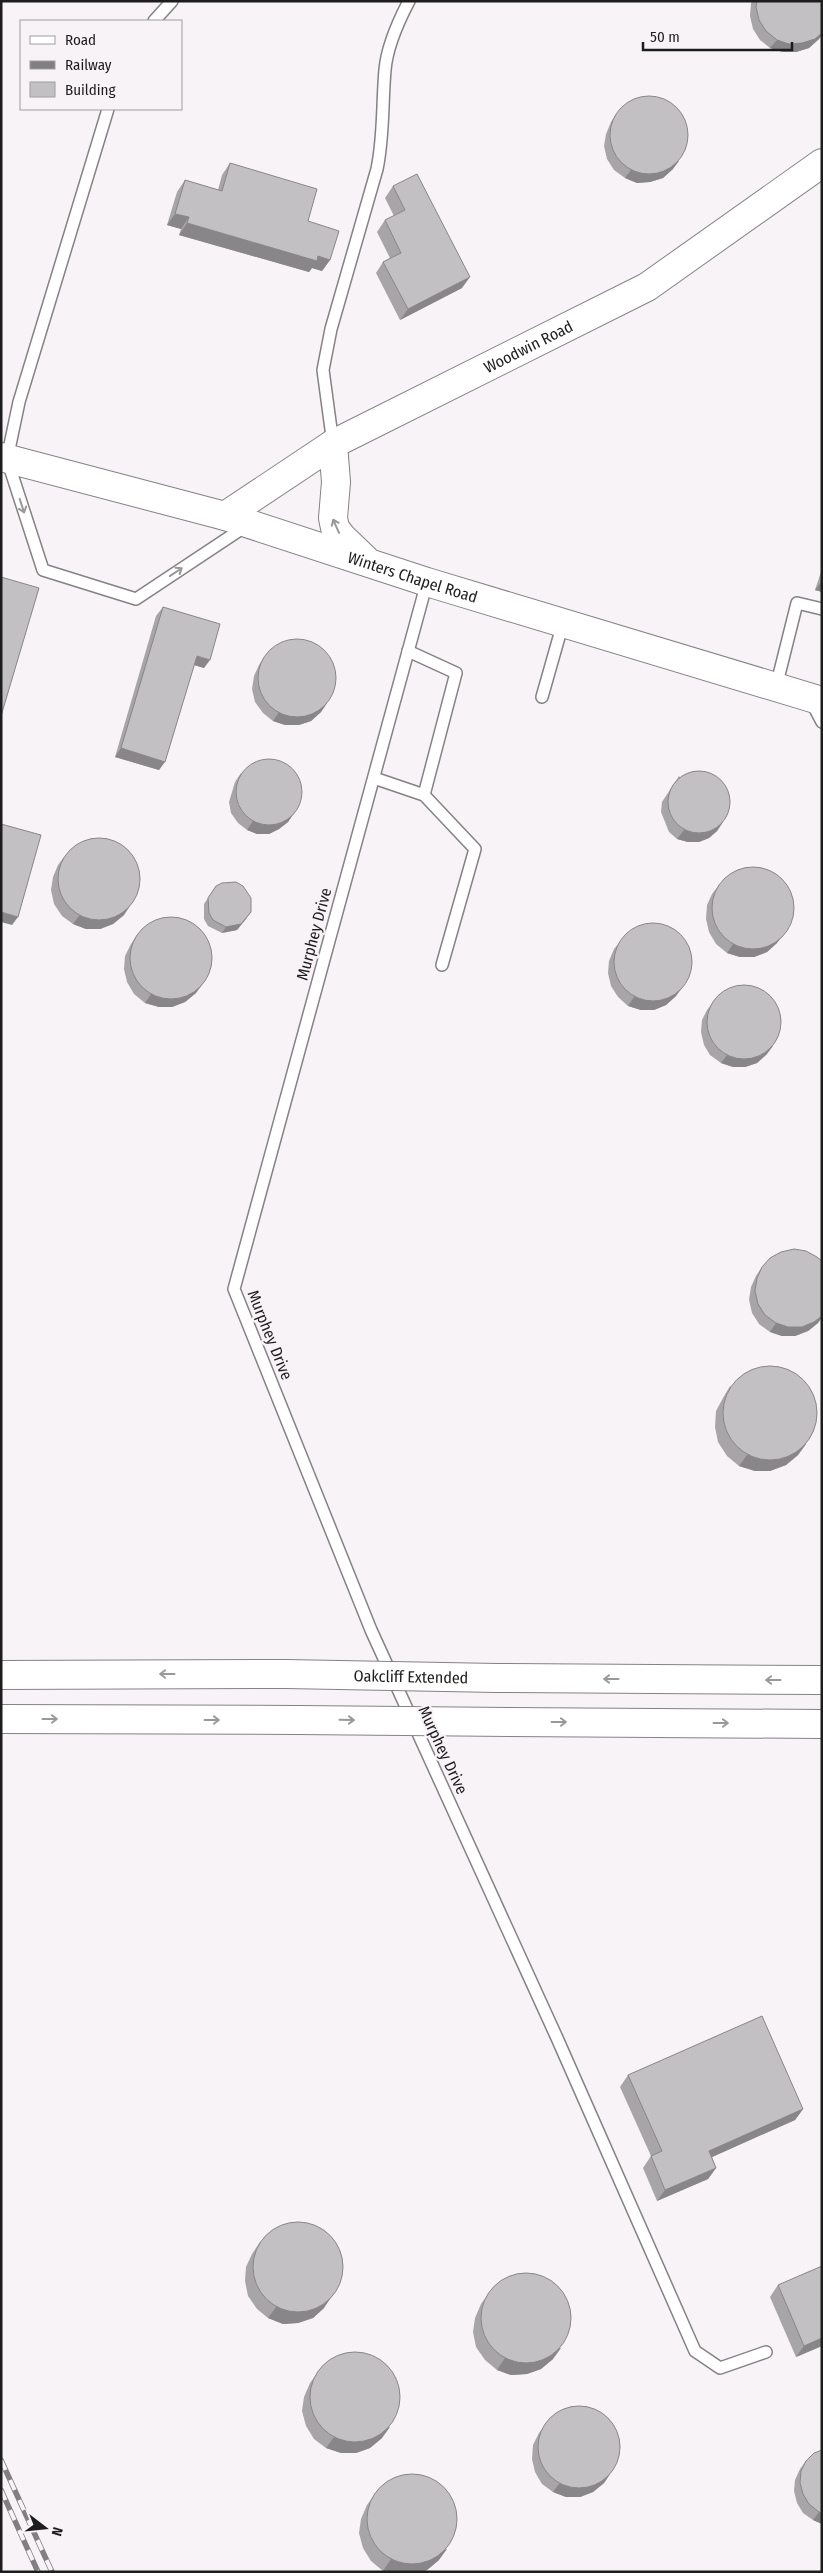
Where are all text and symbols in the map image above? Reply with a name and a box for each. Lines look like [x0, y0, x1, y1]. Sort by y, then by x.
legend [20, 20, 182, 110]
scale bar [643, 20, 792, 52]
text: 50 m [650, 28, 680, 46]
text: Road [65, 31, 96, 49]
text: Railway [65, 56, 112, 74]
text: Building [65, 81, 116, 99]
street label: Woodwin Road [480, 316, 576, 377]
one-way arrow [18, 497, 27, 513]
one-way arrow [331, 519, 341, 534]
street label: Winters Chapel Road [345, 547, 480, 606]
one-way arrow [169, 567, 183, 577]
street label: Murphey Drive [293, 886, 335, 982]
street label: Murphey Drive [243, 1287, 297, 1383]
street label: Oakcliff Extended [353, 1666, 468, 1687]
one-way arrow [159, 1669, 176, 1679]
one-way arrow [603, 1674, 619, 1684]
one-way arrow [765, 1675, 782, 1685]
street label: Murphey Drive [414, 1703, 472, 1797]
one-way arrow [42, 1714, 58, 1724]
one-way arrow [204, 1715, 220, 1725]
one-way arrow [338, 1715, 355, 1725]
one-way arrow [550, 1717, 567, 1727]
one-way arrow [713, 1718, 729, 1728]
north arrow [20, 2503, 70, 2553]
text: N [48, 2525, 66, 2538]

